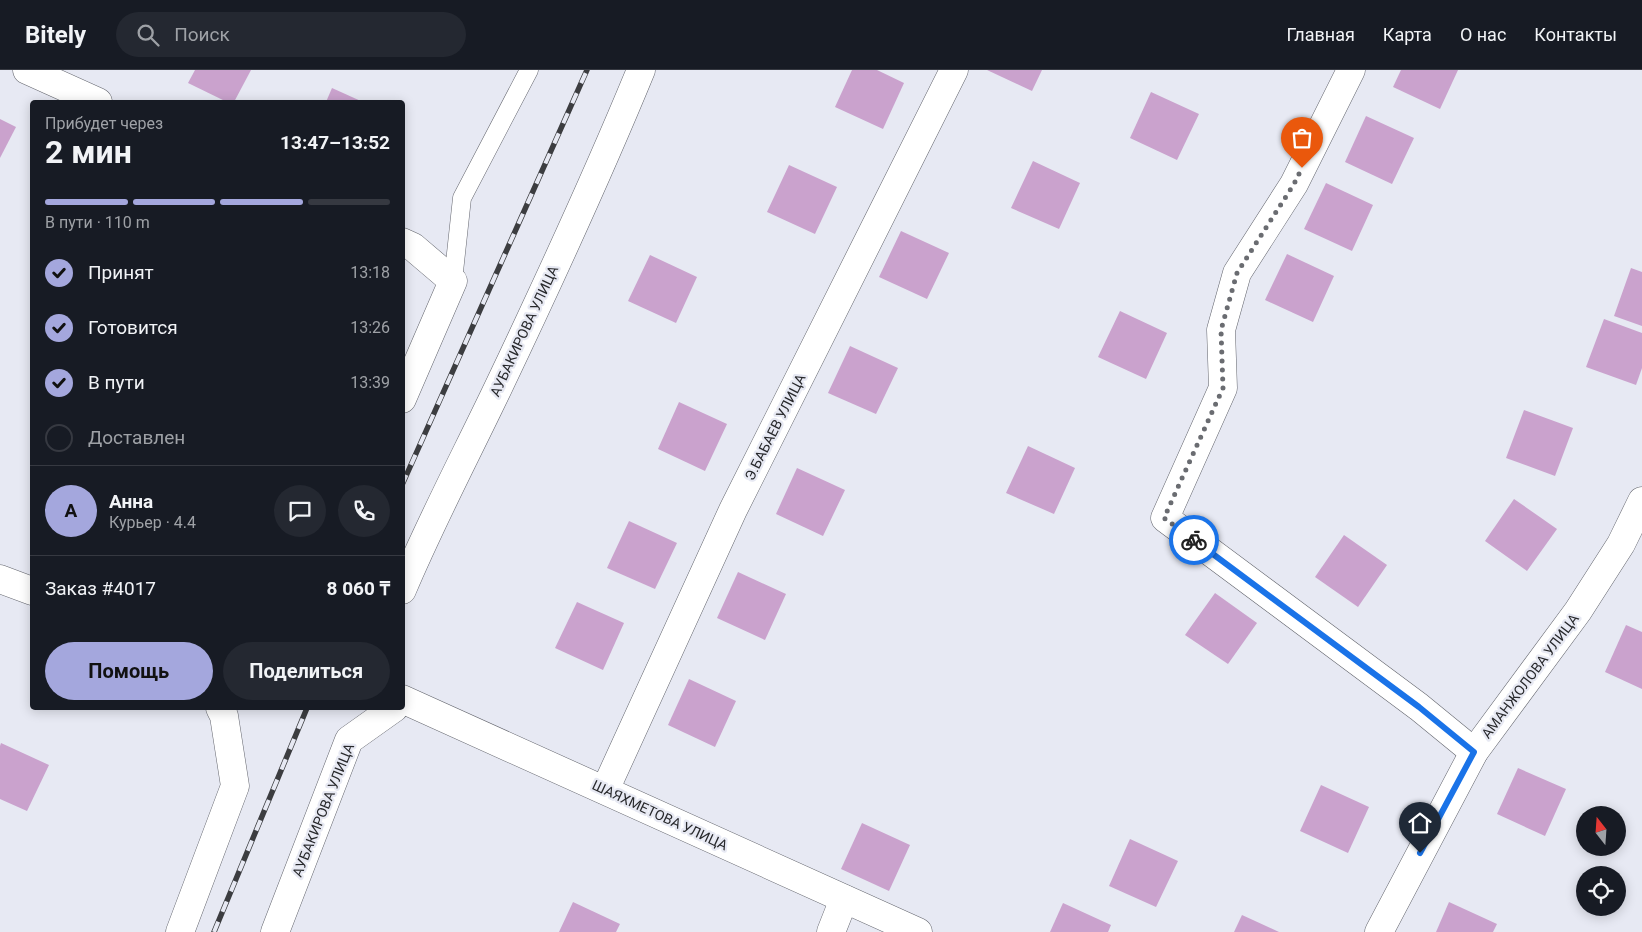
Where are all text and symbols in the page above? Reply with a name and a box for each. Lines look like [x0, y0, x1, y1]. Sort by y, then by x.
search box [116, 12, 466, 57]
text: Bitely [25, 21, 86, 49]
icon: search [134, 21, 162, 49]
text: Поиск [174, 23, 230, 46]
text: Главная [1286, 24, 1355, 45]
text: Карта [1383, 24, 1432, 45]
text: О нас [1460, 24, 1506, 45]
text: Контакты [1534, 24, 1617, 45]
text: Прибудет через [45, 114, 163, 133]
pin [1281, 117, 1323, 168]
icon: bag [1288, 124, 1316, 152]
text: 13:47–13:52 [280, 131, 390, 154]
text: 2 мин [45, 133, 132, 171]
text: В пути · 110 m [45, 213, 150, 232]
icon: check [45, 259, 73, 287]
text: Принят [88, 261, 154, 284]
text: 13:18 [350, 263, 390, 282]
street label: АУБАКИРОВА УЛИЦА [487, 263, 561, 399]
icon: check [45, 314, 73, 342]
text: Готовится [88, 316, 178, 339]
text: 13:26 [350, 318, 390, 337]
icon: check [45, 369, 73, 397]
text: В пути [88, 371, 145, 394]
street label: Э.БАБАЕВ УЛИЦА [741, 371, 809, 483]
text: 13:39 [350, 373, 390, 392]
text: Доставлен [88, 426, 185, 449]
button: chat [274, 485, 326, 537]
button: phone [338, 485, 390, 537]
text: Анна [109, 490, 153, 513]
text: А [65, 499, 77, 522]
text: Курьер · 4.4 [109, 513, 196, 532]
courier [1169, 515, 1219, 565]
icon: bike [1180, 526, 1208, 554]
text: Заказ #4017 [45, 577, 156, 600]
text: 8 060 ₸ [327, 577, 390, 600]
street label: АМАНЖОЛОВА УЛИЦА [1478, 611, 1582, 741]
button: Помощь [45, 642, 213, 700]
button: Поделиться [223, 642, 390, 700]
street label: АУБАКИРОВА УЛИЦА [289, 741, 357, 879]
street label: ШАЯХМЕТОВА УЛИЦА [590, 777, 730, 853]
pin [1399, 802, 1441, 853]
north arrow [1576, 806, 1626, 856]
map controls [1576, 806, 1626, 916]
icon: home [1406, 809, 1434, 837]
button: locate [1576, 866, 1626, 916]

